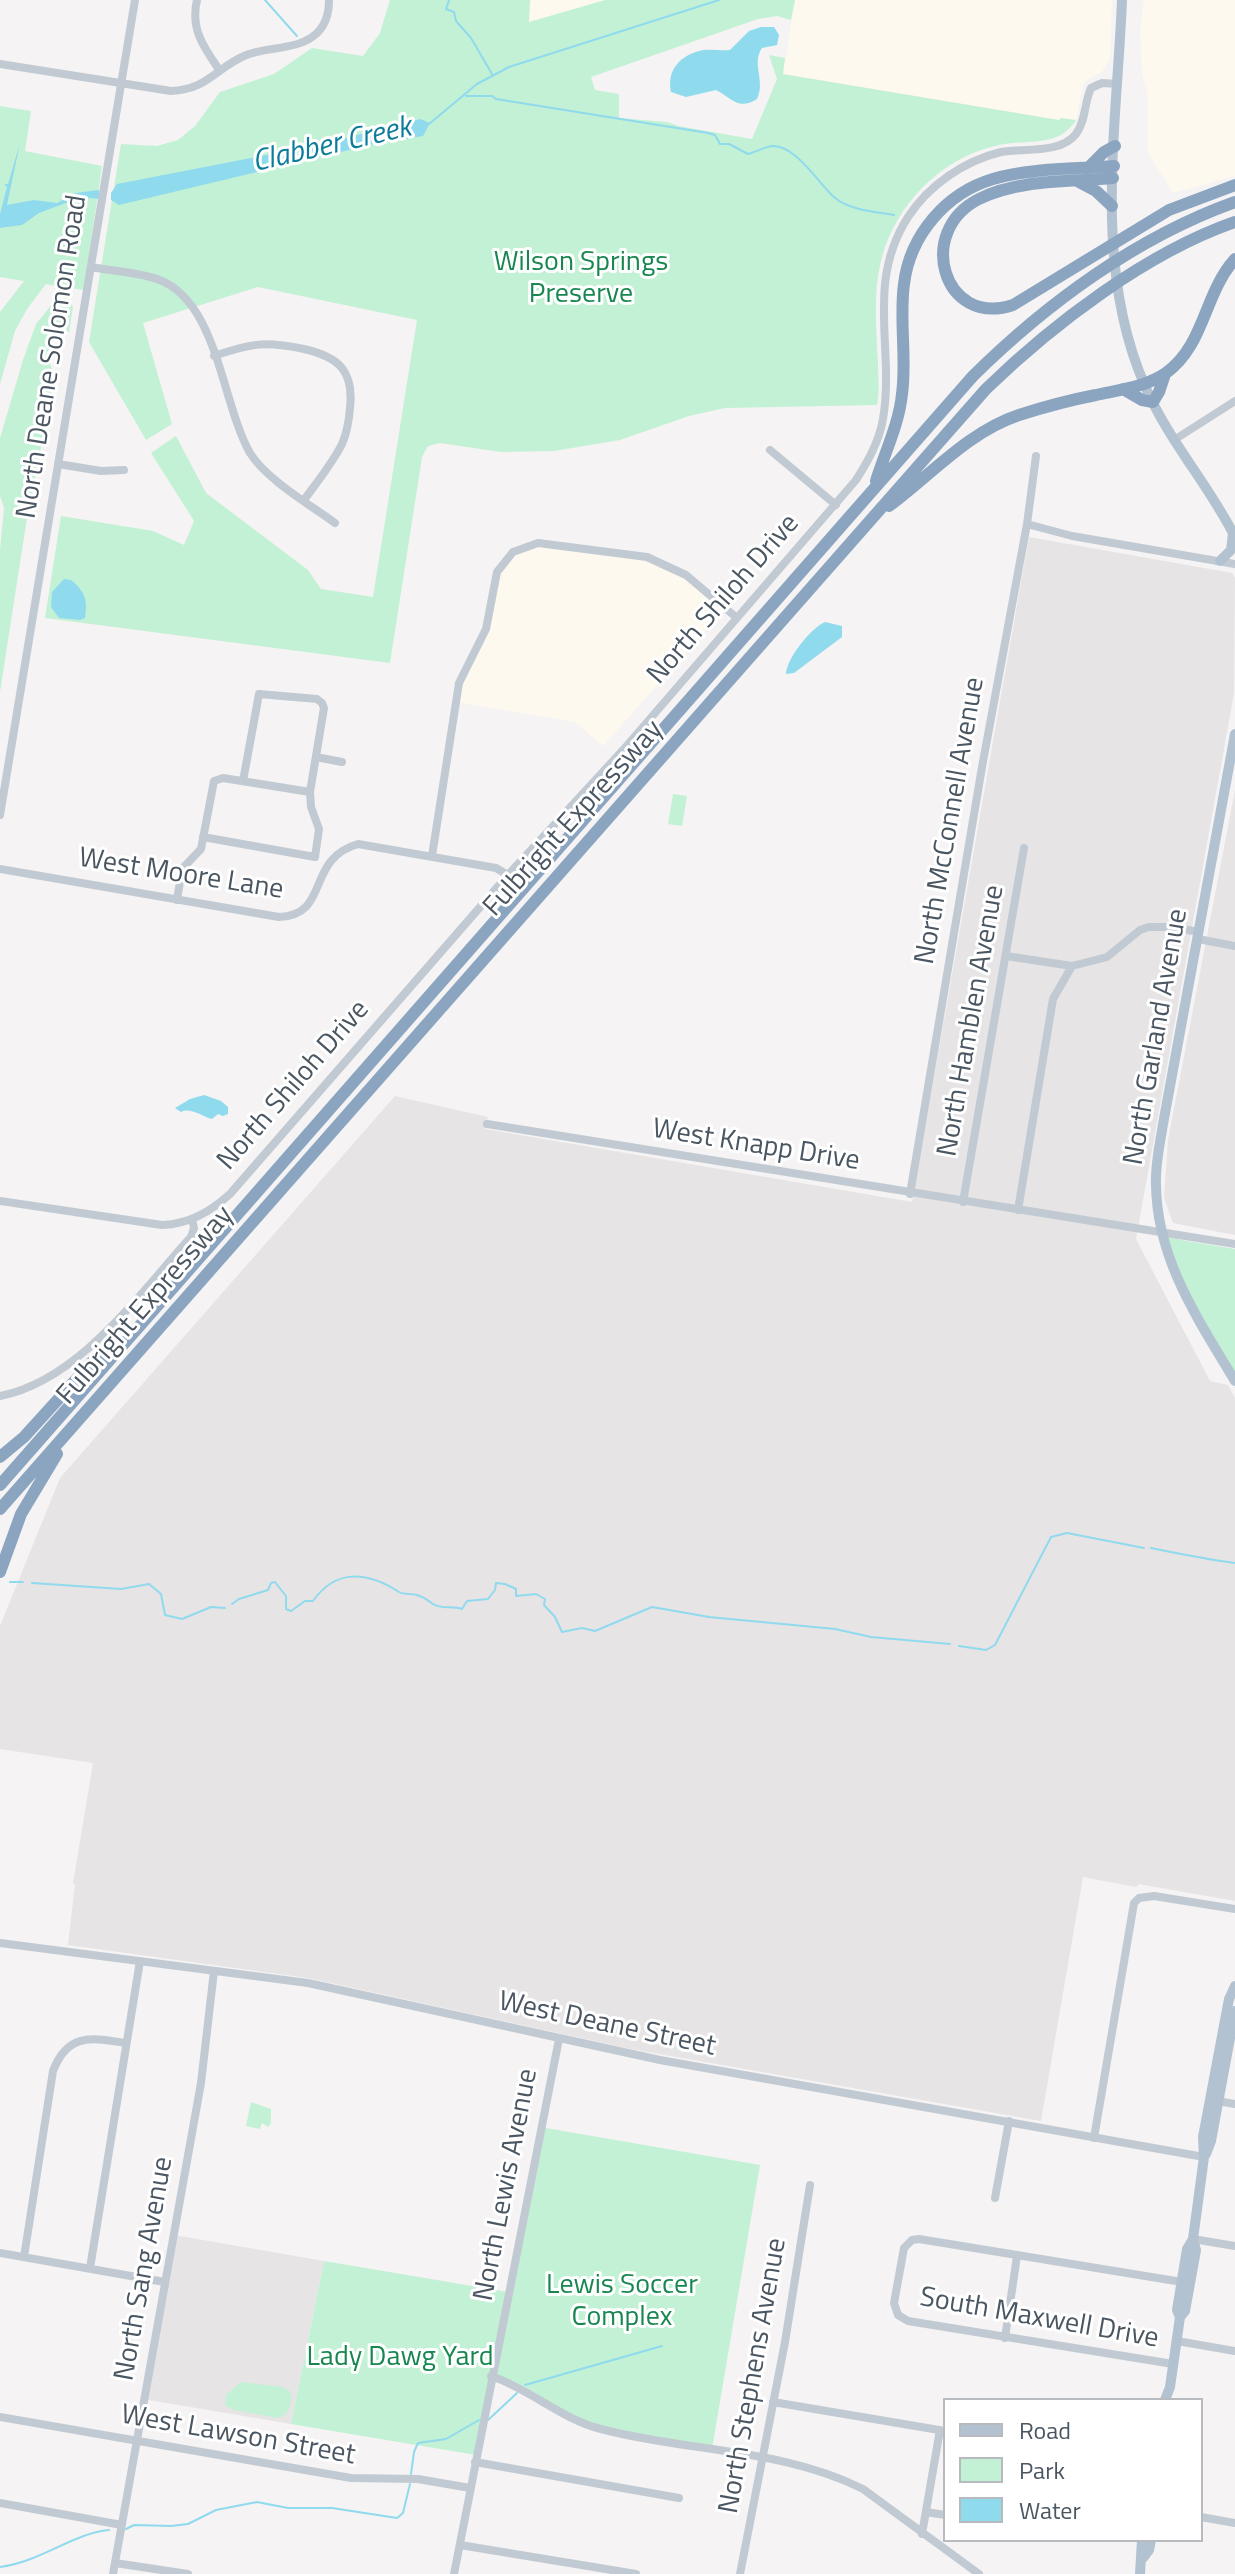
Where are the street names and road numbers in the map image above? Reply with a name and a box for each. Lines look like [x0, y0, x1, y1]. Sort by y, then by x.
street label: North Deane Solomon Road [11, 193, 95, 521]
street label: North Shiloh Drive [641, 508, 807, 692]
street label: North McConnell Avenue [909, 675, 993, 967]
street label: Fulbright Expressway [477, 714, 671, 924]
street label: West Moore Lane [76, 842, 286, 908]
street label: North Hamblen Avenue [932, 883, 1012, 1159]
street label: North Garland Avenue [1118, 906, 1196, 1168]
street label: North Shiloh Drive [211, 994, 377, 1178]
street label: West Knapp Drive [650, 1113, 862, 1179]
street label: Fulbright Expressway [51, 1200, 241, 1412]
street label: West Deane Street [495, 1986, 719, 2064]
street label: North Lewis Avenue [468, 2066, 546, 2304]
street label: North Sang Avenue [109, 2154, 181, 2384]
street label: North Stephens Avenue [713, 2236, 795, 2516]
street label: South Maxwell Drive [917, 2281, 1161, 2357]
street label: West Lawson Street [118, 2399, 358, 2473]

